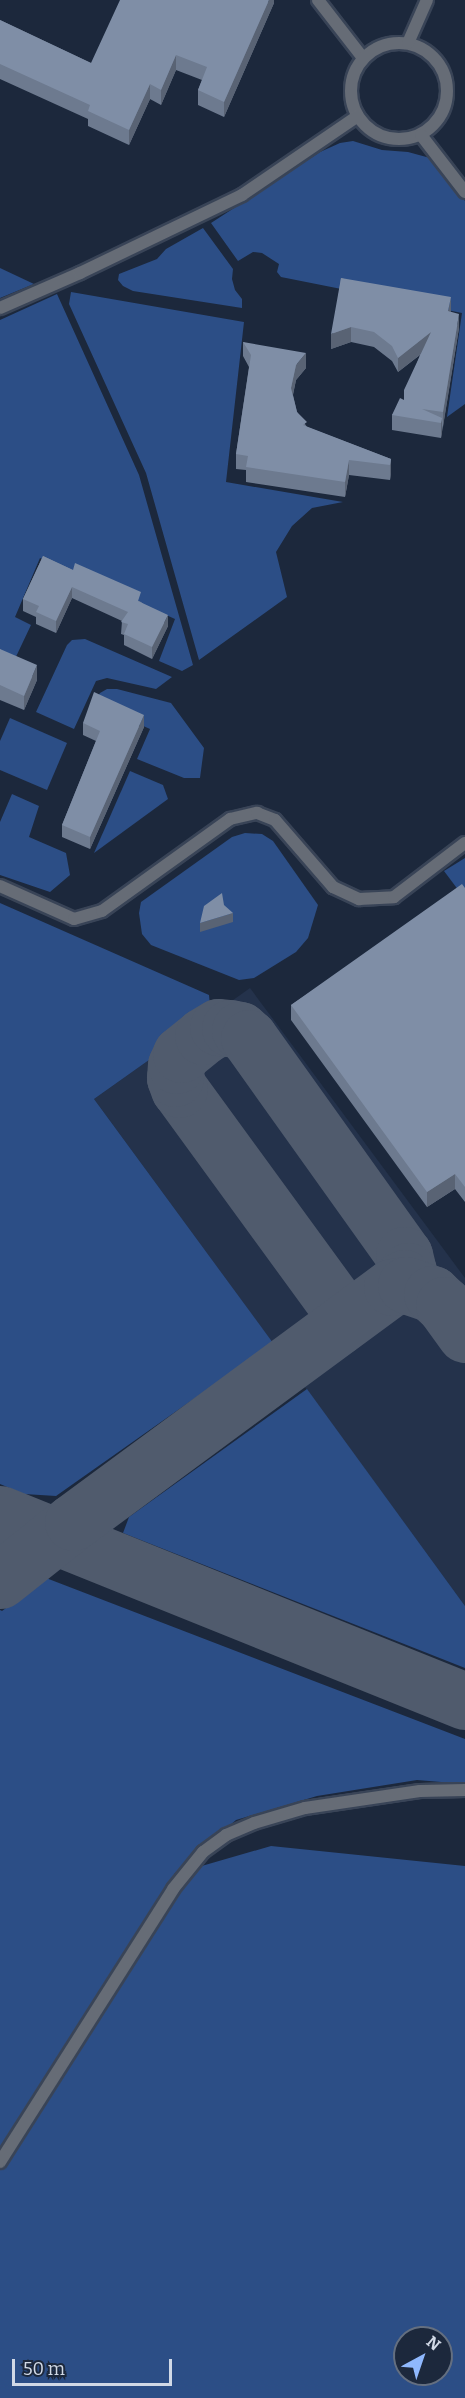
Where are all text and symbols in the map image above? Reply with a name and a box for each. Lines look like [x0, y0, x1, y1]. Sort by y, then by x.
north arrow [393, 2326, 453, 2386]
text: N [423, 2332, 444, 2355]
scale bar [15, 2347, 176, 2385]
text: 50 m [23, 2358, 65, 2380]

